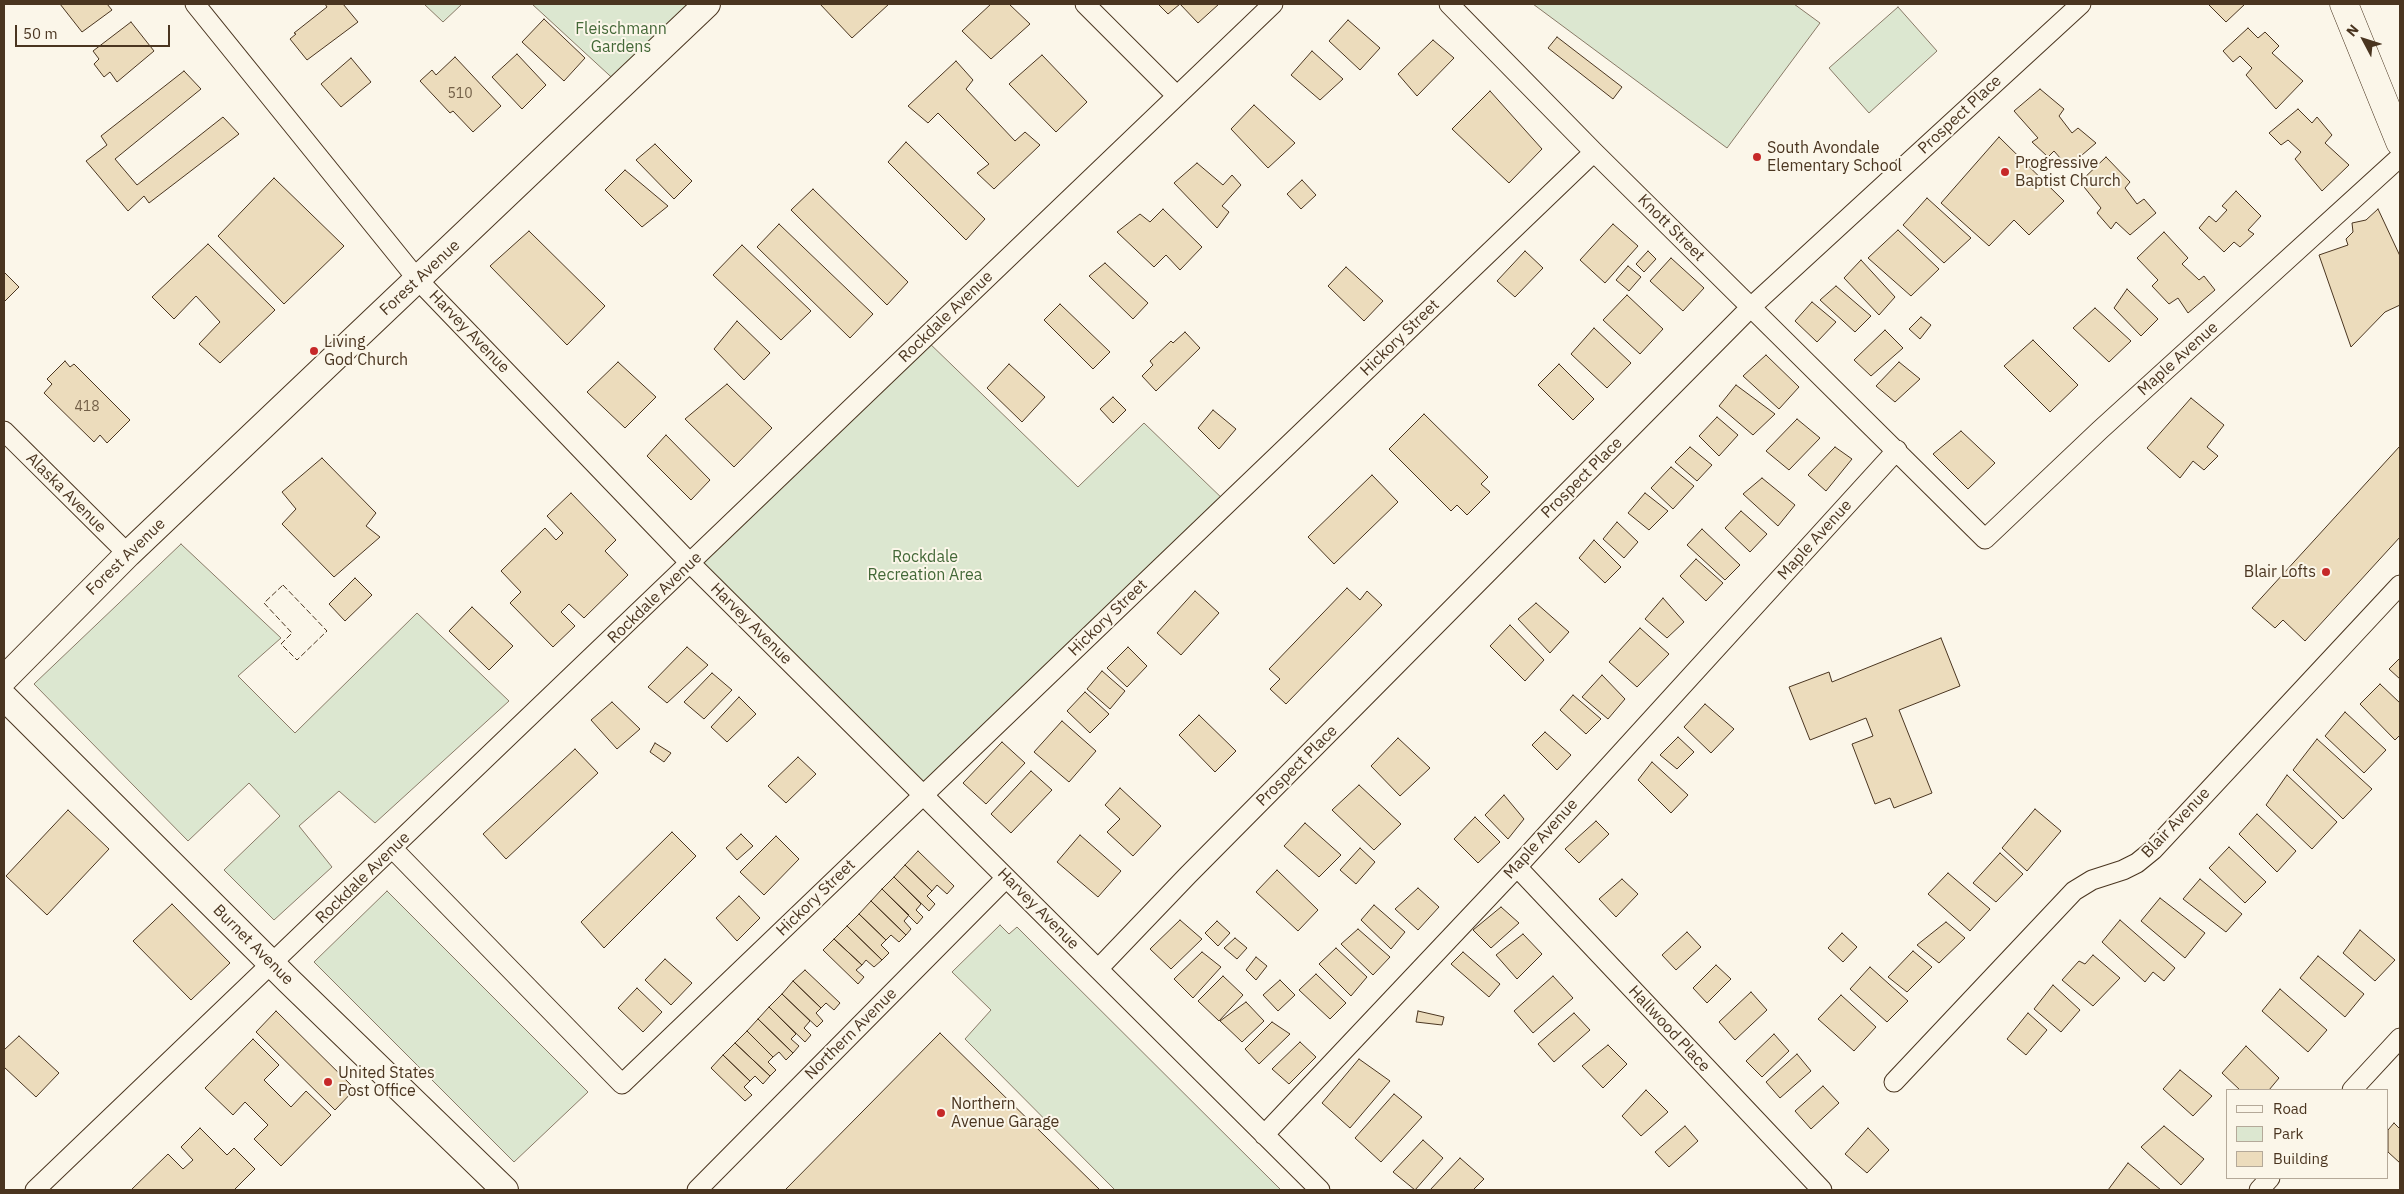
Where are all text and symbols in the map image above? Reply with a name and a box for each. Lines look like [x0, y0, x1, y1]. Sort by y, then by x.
scale bar [18, 15, 172, 47]
north arrow [2339, 15, 2389, 65]
park label: Fleischmann Gardens [575, 19, 667, 57]
text: N [2342, 21, 2363, 40]
text: 50 m [23, 24, 58, 43]
street label: Prospect Place [1914, 72, 2006, 158]
house number: 510 [447, 86, 473, 102]
place label: South Avondale Elementary School [1767, 138, 1902, 176]
marker: South Avondale Elementary School [1751, 151, 1763, 163]
place label: Progressive Baptist Church [2015, 153, 2121, 191]
marker: Progressive Baptist Church [1999, 166, 2011, 178]
street label: Knott Street [1634, 191, 1708, 265]
street label: Forest Avenue [376, 236, 464, 320]
street label: Rockdale Avenue [895, 267, 997, 367]
street label: Harvey Avenue [425, 287, 513, 377]
street label: Hickory Street [1357, 296, 1443, 380]
street label: Maple Avenue [2134, 318, 2222, 400]
place label: Living God Church [324, 332, 408, 370]
marker: Living God Church [308, 345, 320, 357]
house number: 418 [74, 399, 100, 415]
street label: Prospect Place [1537, 433, 1627, 523]
street label: Alaska Avenue [22, 449, 110, 537]
street label: Maple Avenue [1774, 496, 1856, 584]
street label: Forest Avenue [82, 514, 170, 600]
park label: Rockdale Recreation Area [868, 547, 982, 585]
street label: Rockdale Avenue [604, 548, 706, 648]
place label: Blair Lofts [2244, 562, 2316, 582]
marker: Blair Lofts [2320, 566, 2332, 578]
street label: Hickory Street [1065, 576, 1151, 660]
street label: Harvey Avenue [706, 579, 796, 669]
street label: Prospect Place [1252, 721, 1342, 811]
street label: Blair Avenue [2138, 784, 2214, 862]
street label: Maple Avenue [1500, 795, 1582, 883]
street label: Rockdale Avenue [312, 828, 414, 928]
street label: Hickory Street [773, 856, 859, 940]
street label: Harvey Avenue [993, 864, 1083, 954]
street label: Burnet Avenue [209, 901, 297, 989]
street label: Hallwood Place [1624, 982, 1714, 1076]
street label: Northern Avenue [801, 984, 901, 1084]
place label: United States Post Office [338, 1063, 435, 1101]
marker: United States Post Office [322, 1076, 334, 1088]
legend [2226, 1089, 2389, 1179]
place label: Northern Avenue Garage [951, 1094, 1059, 1132]
text: Road [2273, 1099, 2308, 1118]
marker: Northern Avenue Garage [935, 1107, 947, 1119]
text: Park [2273, 1124, 2303, 1143]
text: Building [2273, 1149, 2328, 1168]

